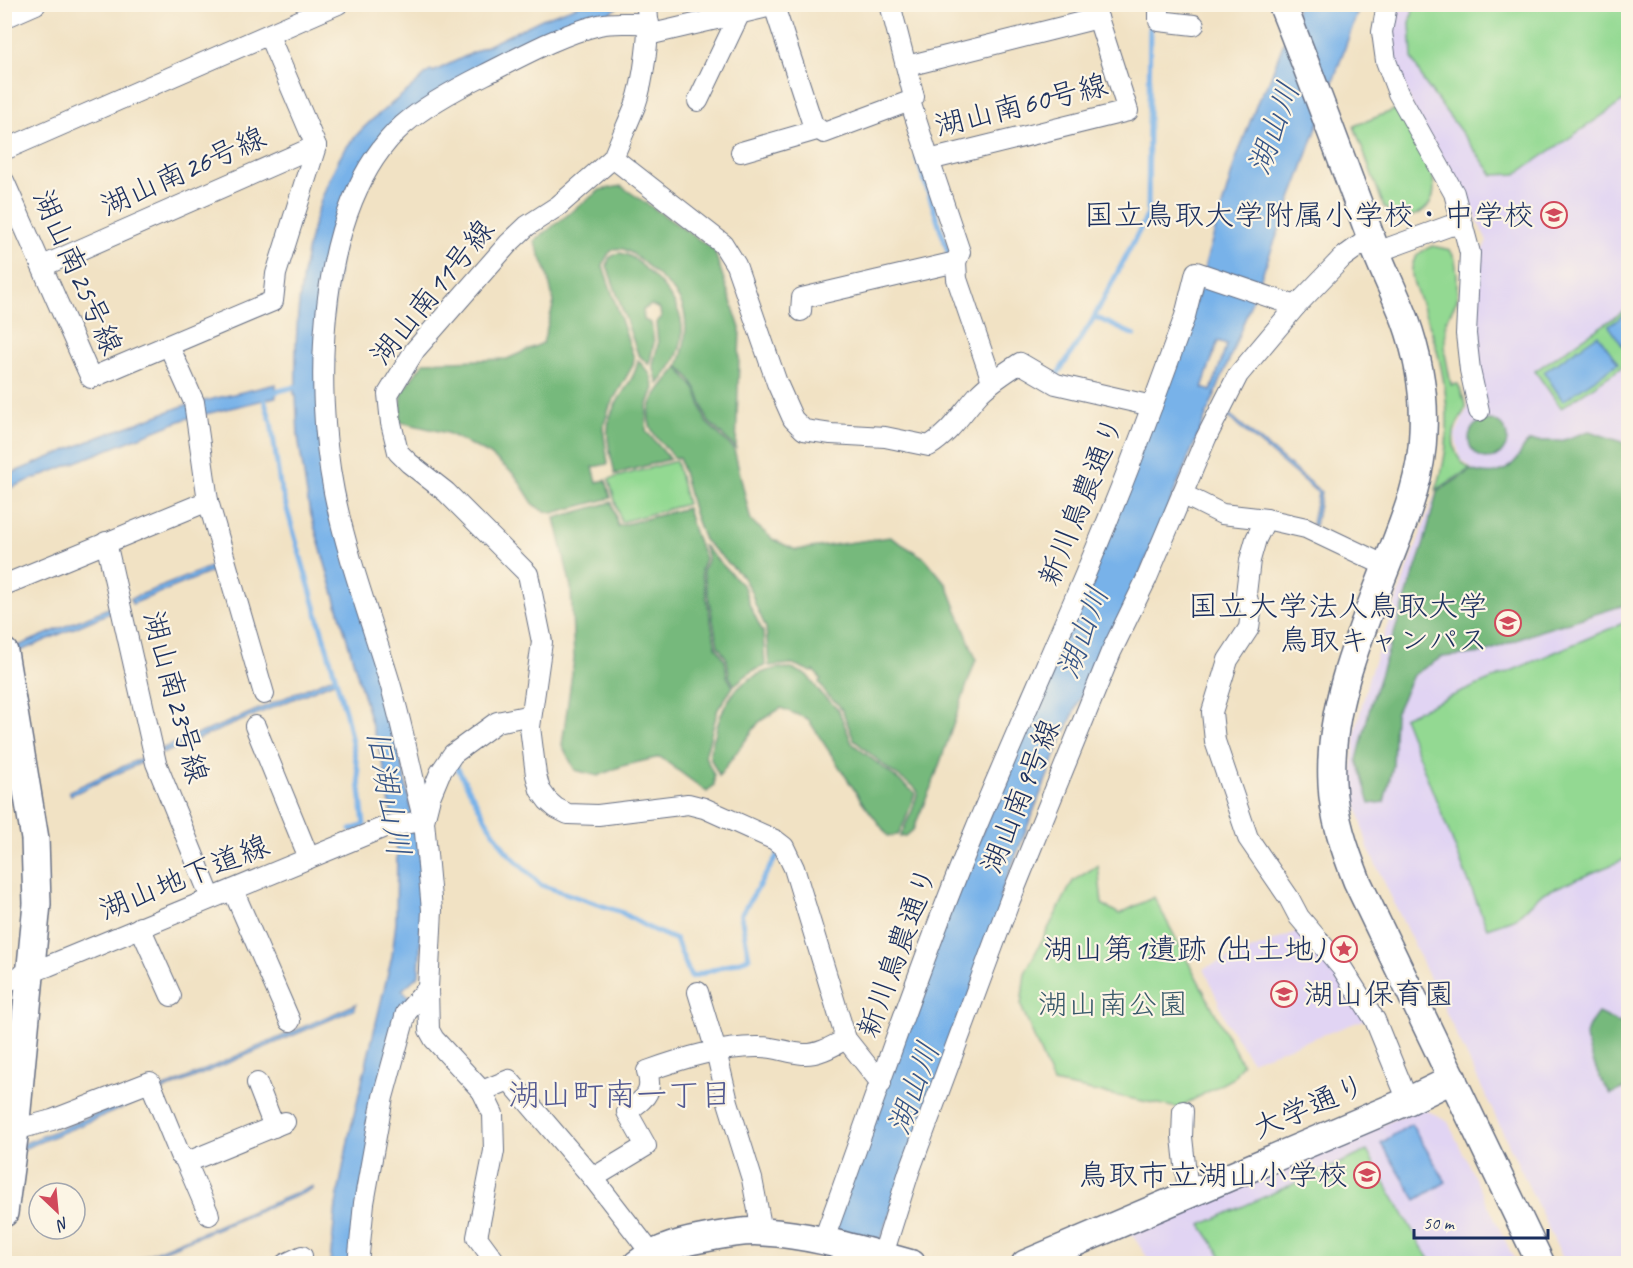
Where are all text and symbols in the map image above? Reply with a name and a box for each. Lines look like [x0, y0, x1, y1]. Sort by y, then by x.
street label: 湖山南60号線 [931, 65, 1111, 145]
water label: 湖山川 [1238, 76, 1309, 180]
street label: 湖山南26号線 [94, 118, 272, 224]
street label: 湖山南25号線 [25, 183, 131, 361]
place label: 国立鳥取大学附属小学校・中学校 [1084, 196, 1534, 234]
school or university icon: 国立鳥取大学附属小学校・中学校 [1539, 200, 1569, 230]
street label: 湖山南11号線 [362, 211, 502, 373]
street label: 新川鳥農通り [1030, 410, 1132, 592]
water label: 湖山川 [1047, 580, 1118, 684]
place label: 国立大学法人鳥取大学 鳥取キャンパス [1188, 587, 1488, 659]
street label: 湖山南23号線 [135, 607, 217, 787]
school or university icon: 国立大学法人鳥取大学 鳥取キャンパス [1493, 608, 1523, 638]
street label: 湖山南9号線 [972, 713, 1068, 879]
water label: 旧湖山川 [357, 726, 420, 860]
street label: 湖山地下道線 [93, 826, 275, 928]
street label: 新川鳥農通り [848, 861, 946, 1043]
place label: 湖山第1遺跡 (出土地) [1043, 930, 1326, 968]
place icon: 湖山第1遺跡 (出土地) [1329, 934, 1359, 964]
place label: 湖山保育園 [1304, 975, 1454, 1013]
school or university icon: 湖山保育園 [1269, 979, 1299, 1009]
park label: 湖山南公園 [1038, 985, 1188, 1023]
water label: 湖山川 [878, 1036, 949, 1140]
street label: 大学通り [1246, 1065, 1372, 1147]
district label: 湖山町南一丁目 [508, 1074, 732, 1115]
place label: 鳥取市立湖山小学校 [1078, 1156, 1348, 1194]
school or university icon: 鳥取市立湖山小学校 [1352, 1160, 1382, 1190]
north arrow [27, 1181, 87, 1241]
scale bar [1414, 1202, 1548, 1240]
text: N [52, 1212, 72, 1236]
text: 50 m [1423, 1212, 1456, 1234]

